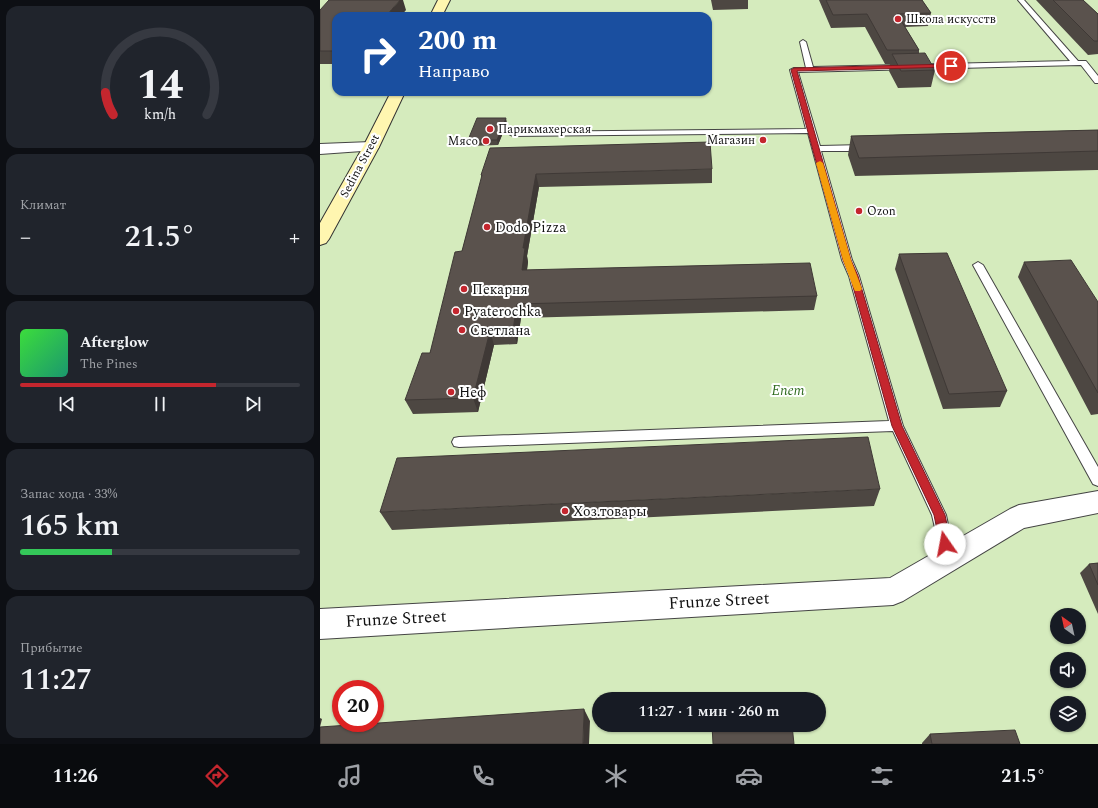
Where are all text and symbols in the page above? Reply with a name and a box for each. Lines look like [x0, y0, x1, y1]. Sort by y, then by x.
place label: Школа искусств [906, 10, 996, 29]
marker: Школа искусств [893, 14, 903, 24]
text: 200 m [418, 19, 497, 62]
icon: right [352, 28, 404, 80]
pin [934, 49, 968, 83]
text: 14 [137, 54, 183, 117]
icon: arrive [940, 55, 962, 77]
text: Направо [418, 58, 490, 85]
text: km/h [144, 103, 176, 125]
place label: Парикмахерская [498, 120, 591, 139]
marker: Парикмахерская [485, 124, 495, 134]
street label: Sedina Street [335, 131, 385, 201]
place label: Магазин [707, 131, 755, 150]
place label: Мясо [448, 132, 478, 151]
marker: Магазин [758, 135, 768, 145]
marker: Мясо [481, 136, 491, 146]
text: Климат [20, 195, 66, 215]
place label: Ozon [867, 202, 896, 221]
marker: Ozon [854, 206, 864, 216]
text: 21.5° [124, 214, 196, 260]
place label: Dodo Pizza [495, 217, 566, 238]
text: − [20, 221, 31, 254]
text: + [289, 221, 300, 254]
marker: Dodo Pizza [482, 222, 492, 232]
place label: Пекарня [472, 279, 528, 300]
marker: Пекарня [459, 284, 469, 294]
place label: Pyaterochka [464, 301, 541, 322]
marker: Pyaterochka [451, 306, 461, 316]
place label: Светлана [470, 320, 530, 341]
marker: Светлана [457, 325, 467, 335]
text: Afterglow [80, 331, 148, 354]
text: The Pines [80, 354, 138, 374]
park label: Enem [772, 380, 805, 401]
place label: Неф [459, 382, 487, 403]
marker: Неф [446, 387, 456, 397]
icon: previous [56, 393, 78, 415]
icon: pause [149, 393, 171, 415]
icon: next [242, 393, 264, 415]
text: Запас хода · 33% [20, 484, 117, 504]
place label: Хоз.товары [573, 501, 647, 522]
text: 165 km [20, 503, 120, 549]
marker: Хоз.товары [560, 506, 570, 516]
position arrow [924, 523, 966, 565]
street label: Frunze Street [668, 585, 770, 617]
street label: Frunze Street [345, 603, 447, 635]
north arrow [1050, 608, 1086, 644]
map controls [1050, 608, 1086, 732]
text: Прибытие [20, 638, 82, 658]
button: sound [1050, 652, 1086, 688]
text: 11:27 [20, 657, 92, 703]
speed limit sign: 20 [332, 680, 384, 732]
button: layers [1050, 696, 1086, 732]
text: 11:27 · 1 мин · 260 m [639, 700, 779, 723]
icon: directions [203, 762, 231, 790]
icon: music [336, 762, 364, 790]
icon: phone [469, 762, 497, 790]
icon: climate [602, 762, 630, 790]
icon: car [735, 762, 763, 790]
icon: filters [868, 762, 896, 790]
text: 11:26 [53, 763, 98, 790]
text: 21.5° [1001, 763, 1045, 790]

